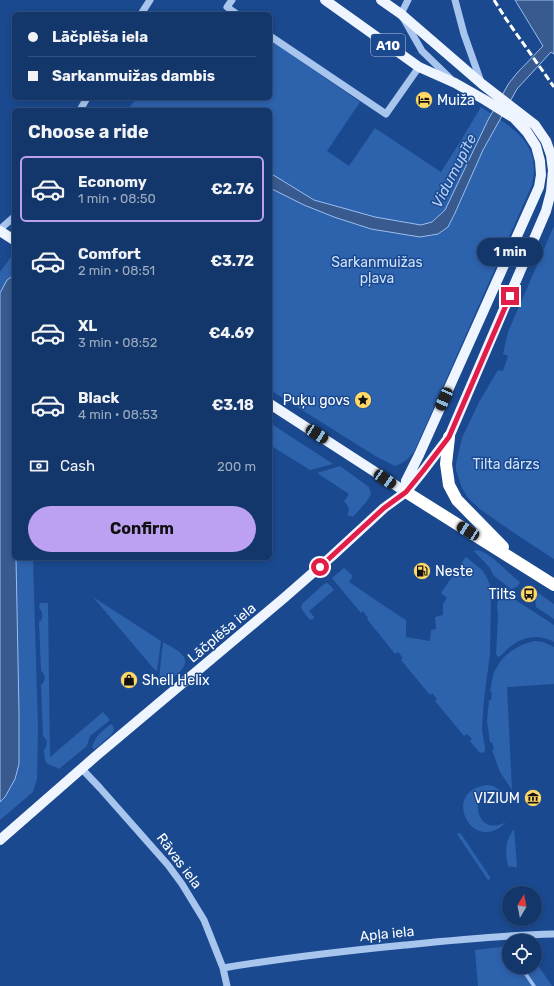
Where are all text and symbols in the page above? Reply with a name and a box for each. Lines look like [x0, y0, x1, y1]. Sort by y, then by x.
text: Lāčplēša iela [52, 28, 148, 46]
road number: A10 [371, 34, 405, 56]
text: Sarkanmuižas dambis [52, 67, 215, 85]
hotel icon: Muiža [414, 90, 434, 110]
place label: Muiža [437, 92, 475, 109]
text: Choose a ride [28, 121, 149, 143]
water label: Vidumupīte [428, 131, 481, 211]
icon: car [30, 171, 66, 207]
text: Economy [78, 173, 147, 191]
text: €2.76 [211, 180, 254, 198]
text: 1 min · 08:50 [78, 191, 156, 206]
callout: 1 min [477, 238, 543, 266]
icon: car [30, 243, 66, 279]
text: 1 min [493, 244, 527, 259]
text: Comfort [78, 245, 141, 263]
text: €3.72 [210, 252, 254, 270]
park label: Sarkanmuižas pļava [331, 254, 423, 287]
text: 2 min · 08:51 [78, 263, 155, 278]
route end [501, 287, 519, 305]
icon: car [30, 315, 66, 351]
text: XL [78, 317, 97, 335]
text: €4.69 [209, 324, 254, 342]
text: 3 min · 08:52 [78, 335, 157, 350]
car [434, 386, 454, 412]
icon: car [30, 387, 66, 423]
text: Black [78, 389, 119, 407]
place icon: Puķu govs [353, 390, 373, 410]
place label: Puķu govs [283, 392, 350, 409]
text: €3.18 [211, 396, 254, 414]
text: 4 min · 08:53 [78, 407, 158, 422]
car [304, 422, 330, 446]
icon: cash [28, 455, 50, 477]
park label: Tilta dārzs [472, 456, 540, 473]
text: Cash [60, 457, 95, 475]
text: 200 m [217, 459, 256, 474]
car [372, 467, 398, 491]
button: Confirm [28, 506, 256, 552]
car [455, 520, 481, 542]
route start [311, 558, 329, 576]
fuel station icon: Neste [412, 561, 432, 581]
place label: Neste [435, 563, 473, 580]
bus stop icon: Tilts [519, 584, 539, 604]
place label: Tilts [489, 586, 516, 603]
street label: Lāčplēša iela [185, 600, 259, 666]
shop icon: Shell Helix [119, 670, 139, 690]
place label: Shell Helix [142, 672, 210, 689]
museum icon: VIZIUM [523, 788, 543, 808]
place label: VIZIUM [474, 790, 520, 807]
street label: Rāvas iela [153, 830, 205, 892]
north arrow [502, 886, 542, 926]
map controls [502, 886, 542, 974]
street label: Apļa iela [359, 923, 415, 945]
button: locate [502, 934, 542, 974]

